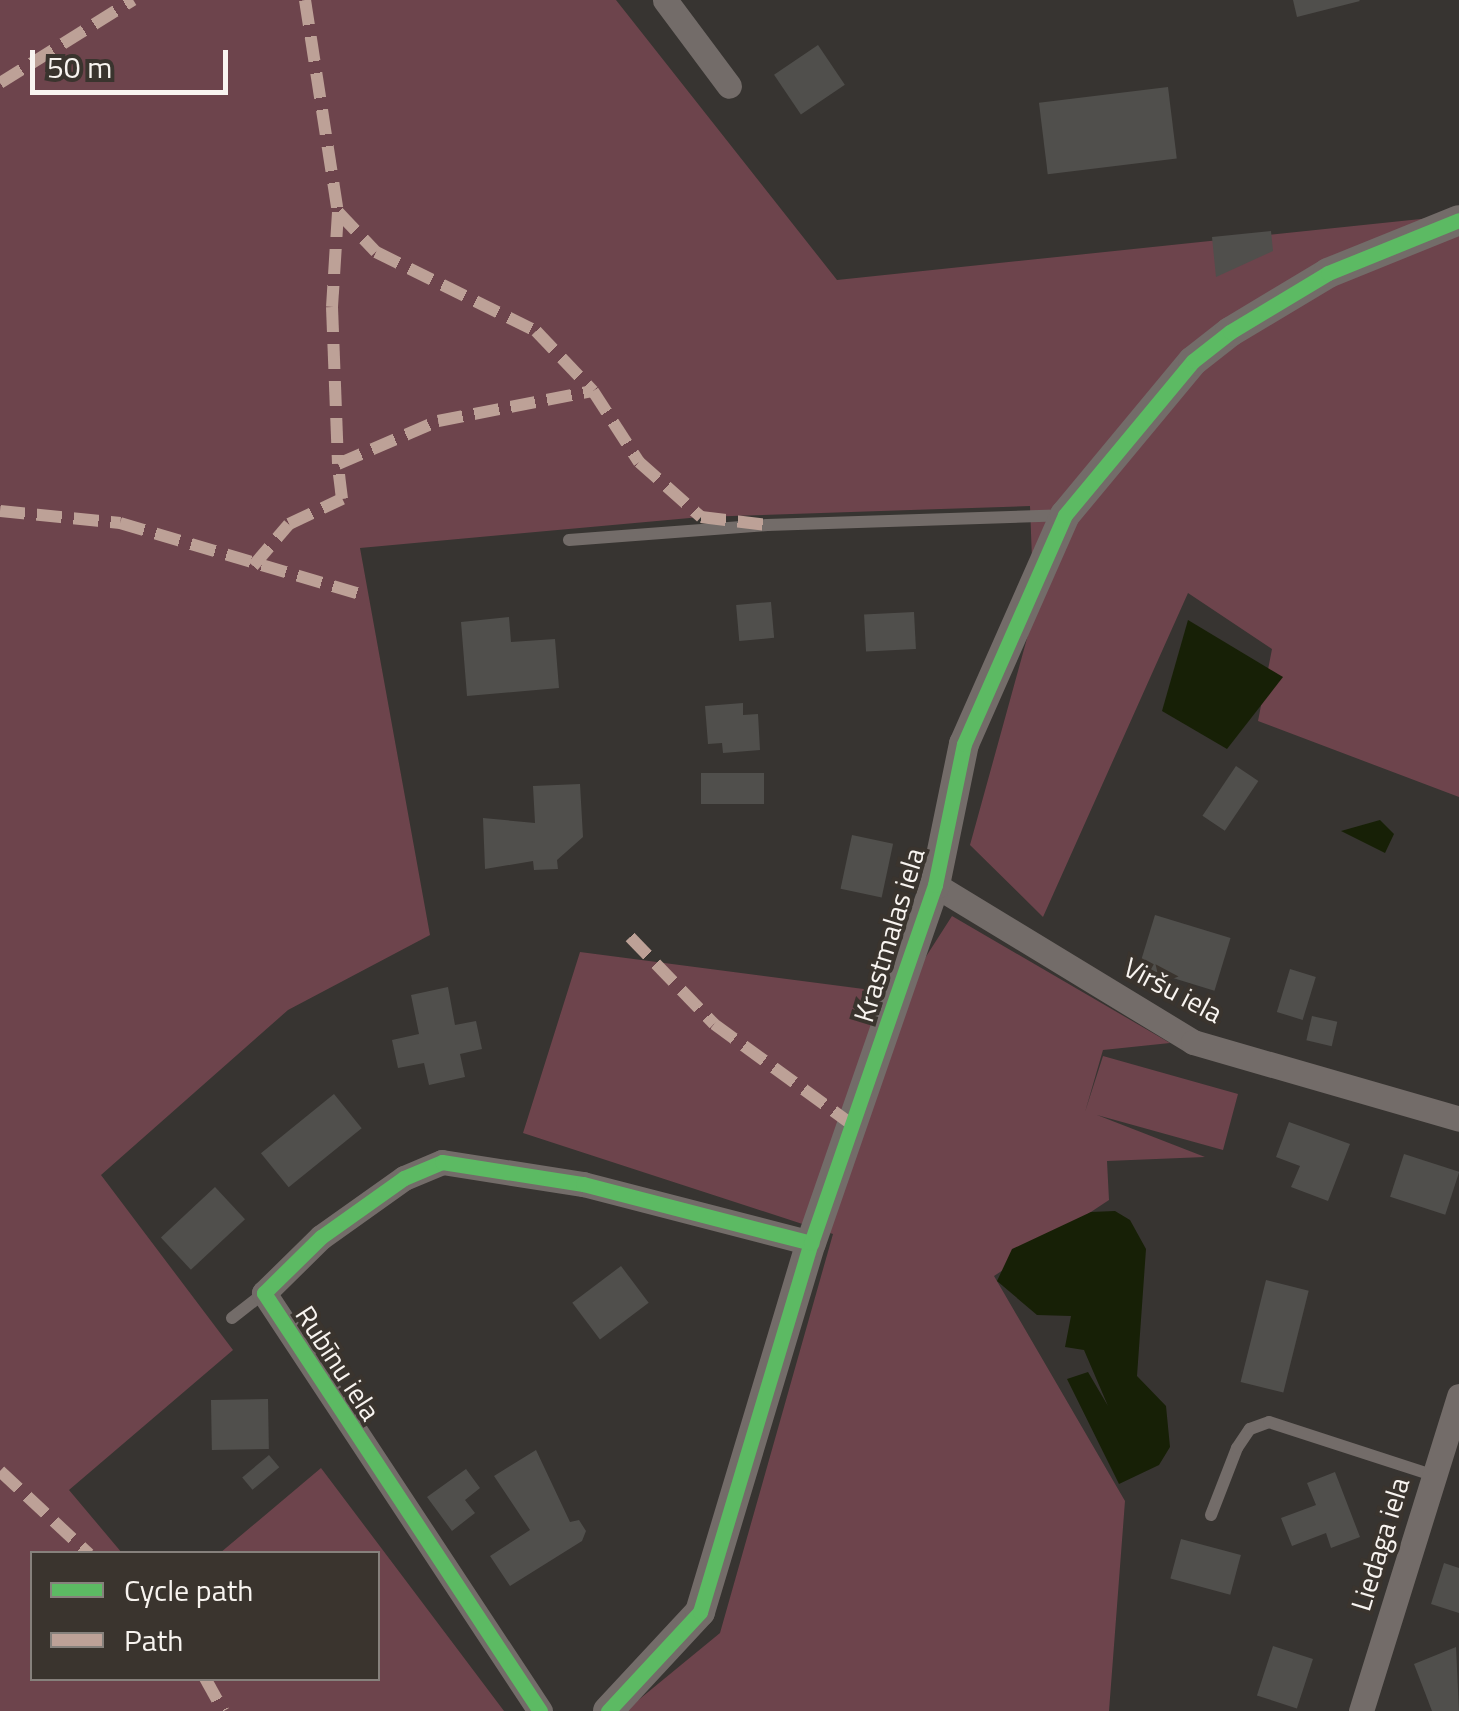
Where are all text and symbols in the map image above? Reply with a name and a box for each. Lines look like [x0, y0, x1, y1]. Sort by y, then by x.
scale bar [35, 30, 232, 92]
text: 50 m [47, 44, 112, 90]
street label: Krastmalas iela [847, 844, 931, 1026]
street label: Viršu iela [1118, 950, 1228, 1030]
street label: Rubīnu iela [289, 1299, 387, 1427]
street label: Liedaga iela [1344, 1473, 1416, 1615]
legend [30, 1551, 380, 1681]
text: Cycle path [124, 1567, 253, 1613]
text: Path [124, 1617, 183, 1663]

